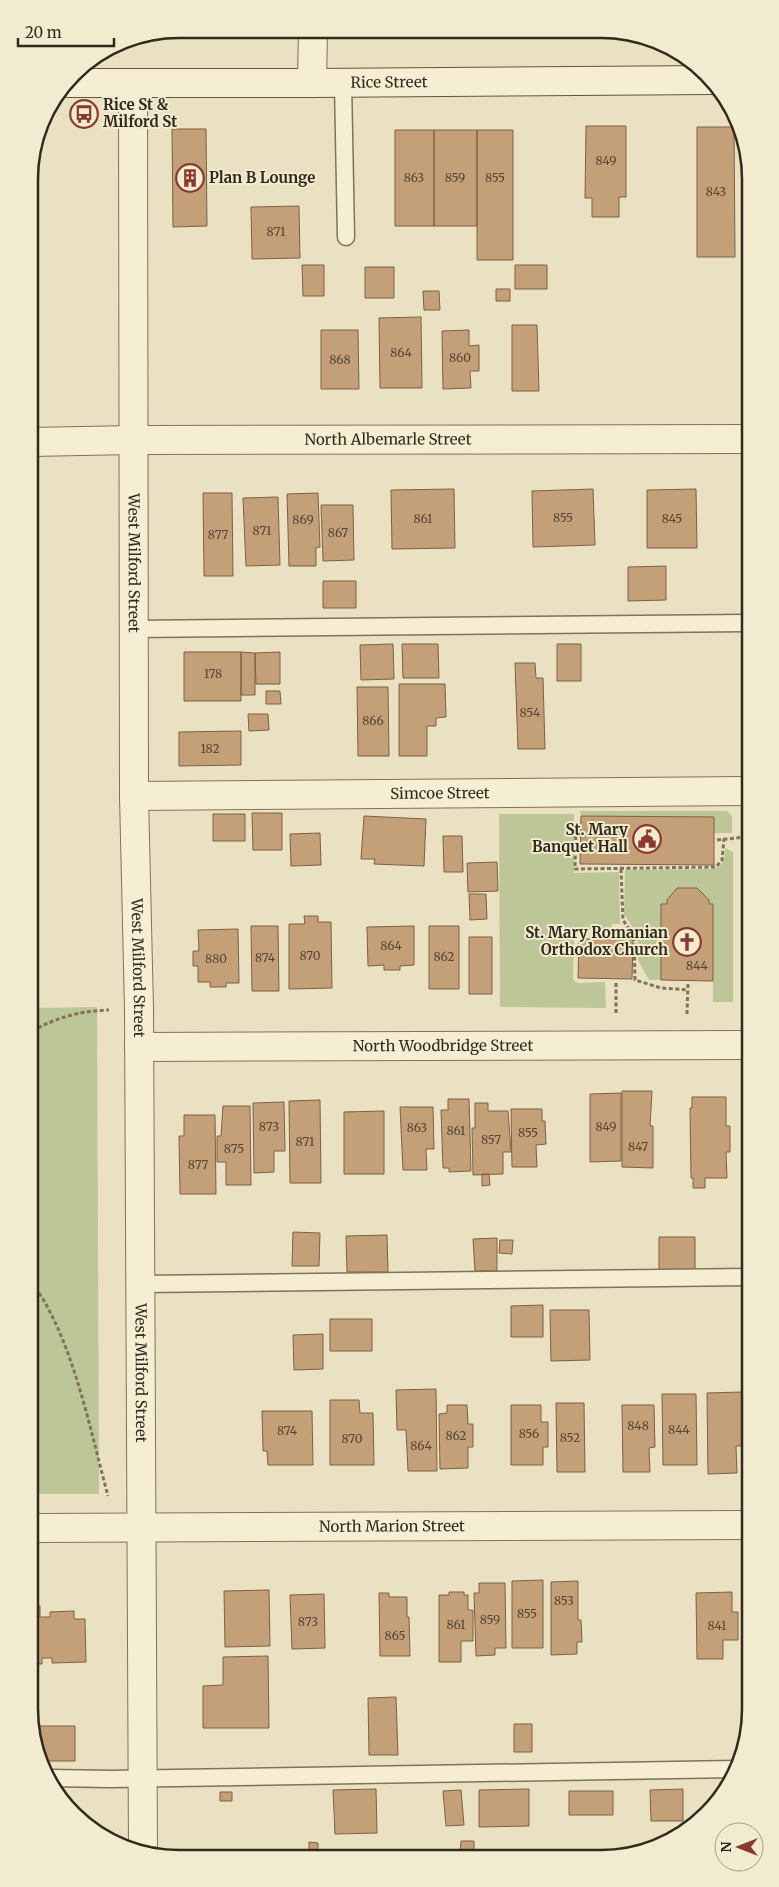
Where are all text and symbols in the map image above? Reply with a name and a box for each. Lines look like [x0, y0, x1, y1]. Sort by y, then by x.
scale bar [18, 15, 114, 47]
text: 20 m [25, 23, 62, 42]
street label: Rice Street [350, 72, 428, 92]
place label: Rice St & Milford St [103, 95, 177, 131]
bus stop icon: Rice St & Milford St [69, 99, 99, 129]
house number: 849 [596, 153, 616, 168]
building icon: Plan B Lounge [175, 163, 205, 193]
place label: Plan B Lounge [209, 168, 315, 187]
house number: 863 [404, 170, 424, 185]
house number: 859 [445, 170, 465, 185]
house number: 855 [485, 170, 505, 185]
house number: 843 [706, 184, 726, 199]
house number: 871 [267, 224, 286, 239]
house number: 864 [390, 345, 412, 360]
house number: 860 [449, 350, 471, 365]
house number: 868 [329, 352, 351, 367]
street label: North Albemarle Street [304, 429, 472, 449]
street label: West Milford Street [125, 492, 144, 633]
house number: 855 [553, 510, 573, 525]
house number: 861 [414, 511, 433, 526]
house number: 845 [662, 511, 682, 526]
house number: 869 [292, 512, 314, 527]
house number: 871 [253, 523, 272, 538]
house number: 867 [328, 525, 348, 540]
house number: 877 [208, 527, 228, 542]
house number: 178 [204, 666, 222, 681]
house number: 854 [520, 705, 541, 720]
house number: 866 [362, 713, 384, 728]
house number: 182 [200, 741, 220, 756]
street label: Simcoe Street [390, 783, 490, 803]
place label: St. Mary Banquet Hall [532, 820, 628, 856]
public building icon: St. Mary Banquet Hall [632, 824, 662, 854]
street label: West Milford Street [127, 897, 149, 1038]
place label: St. Mary Romanian Orthodox Church [525, 923, 668, 959]
church icon: St. Mary Romanian Orthodox Church [672, 927, 702, 957]
house number: 864 [380, 938, 402, 953]
house number: 870 [299, 948, 321, 963]
house number: 862 [434, 949, 455, 964]
house number: 874 [255, 950, 276, 965]
house number: 880 [205, 951, 227, 966]
house number: 844 [686, 958, 709, 973]
street label: North Woodbridge Street [353, 1036, 533, 1055]
house number: 873 [259, 1119, 279, 1134]
house number: 849 [596, 1119, 616, 1134]
house number: 863 [407, 1120, 427, 1135]
house number: 861 [447, 1123, 466, 1138]
house number: 855 [518, 1125, 538, 1140]
house number: 857 [481, 1132, 501, 1147]
house number: 871 [296, 1134, 315, 1149]
house number: 847 [628, 1139, 648, 1154]
house number: 875 [224, 1141, 244, 1156]
house number: 877 [188, 1157, 208, 1172]
street label: West Milford Street [131, 1302, 151, 1443]
house number: 848 [627, 1418, 649, 1433]
house number: 844 [668, 1422, 691, 1437]
house number: 874 [277, 1423, 298, 1438]
house number: 856 [519, 1426, 539, 1441]
house number: 862 [446, 1428, 467, 1443]
house number: 852 [560, 1430, 580, 1445]
house number: 870 [341, 1431, 363, 1446]
house number: 864 [410, 1438, 432, 1453]
street label: North Marion Street [319, 1516, 465, 1536]
house number: 853 [554, 1593, 574, 1608]
house number: 855 [517, 1606, 537, 1621]
house number: 859 [480, 1612, 500, 1627]
house number: 873 [298, 1614, 318, 1629]
house number: 861 [447, 1617, 466, 1632]
house number: 841 [707, 1618, 727, 1633]
house number: 865 [385, 1628, 405, 1643]
north arrow [714, 1822, 764, 1872]
text: N [717, 1841, 735, 1853]

